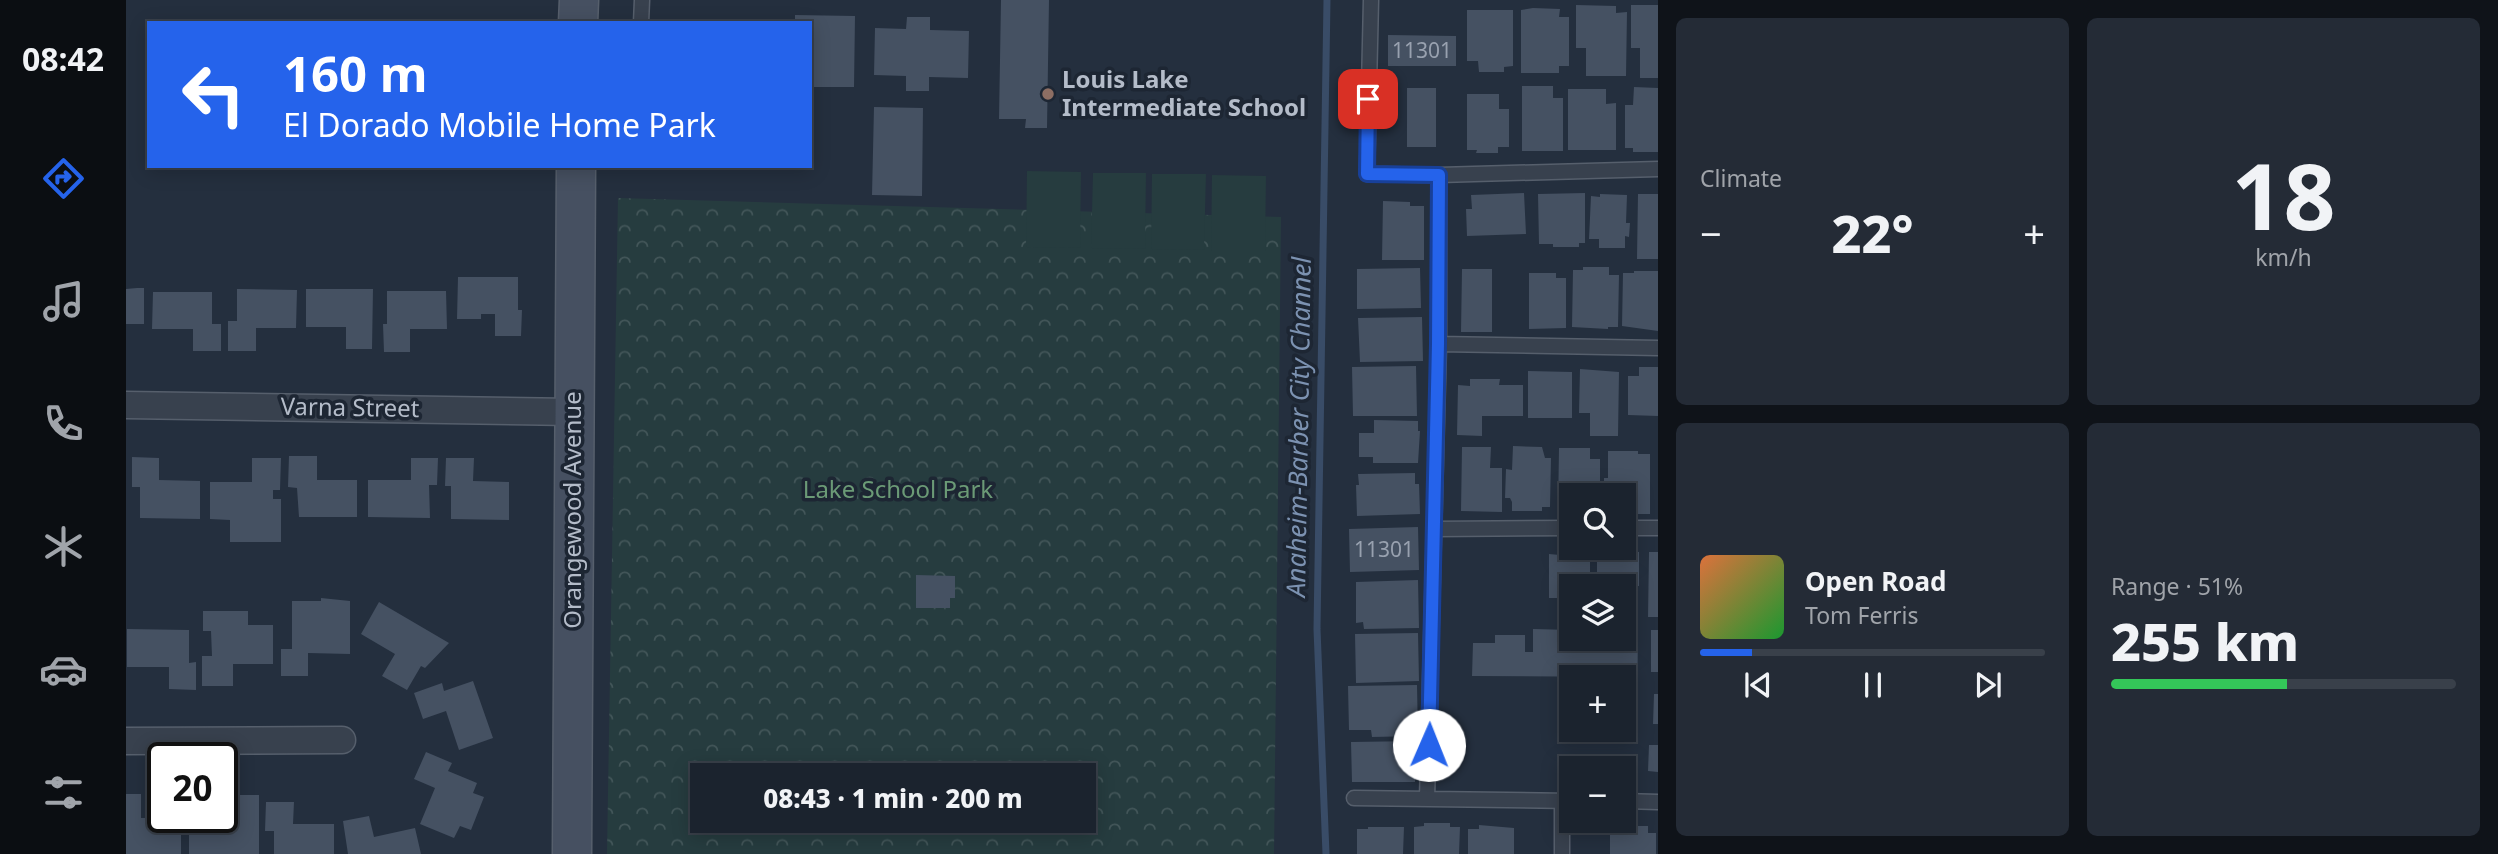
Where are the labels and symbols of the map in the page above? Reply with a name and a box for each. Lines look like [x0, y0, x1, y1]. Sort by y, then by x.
house number: 11301 [1392, 36, 1452, 64]
place label: Louis Lake Intermediate School [1062, 62, 1306, 123]
pin [1338, 69, 1398, 129]
marker: Louis Lake Intermediate School [1040, 86, 1056, 102]
water label: Anaheim-Barber City Channel [1277, 255, 1319, 599]
street label: Varna Street [280, 389, 420, 424]
street label: Orangewood Avenue [555, 391, 588, 629]
park label: Lake School Park [803, 472, 993, 505]
house number: 11301 [1354, 535, 1414, 563]
position arrow [1392, 708, 1466, 782]
speed limit sign: 20 [147, 742, 238, 833]

